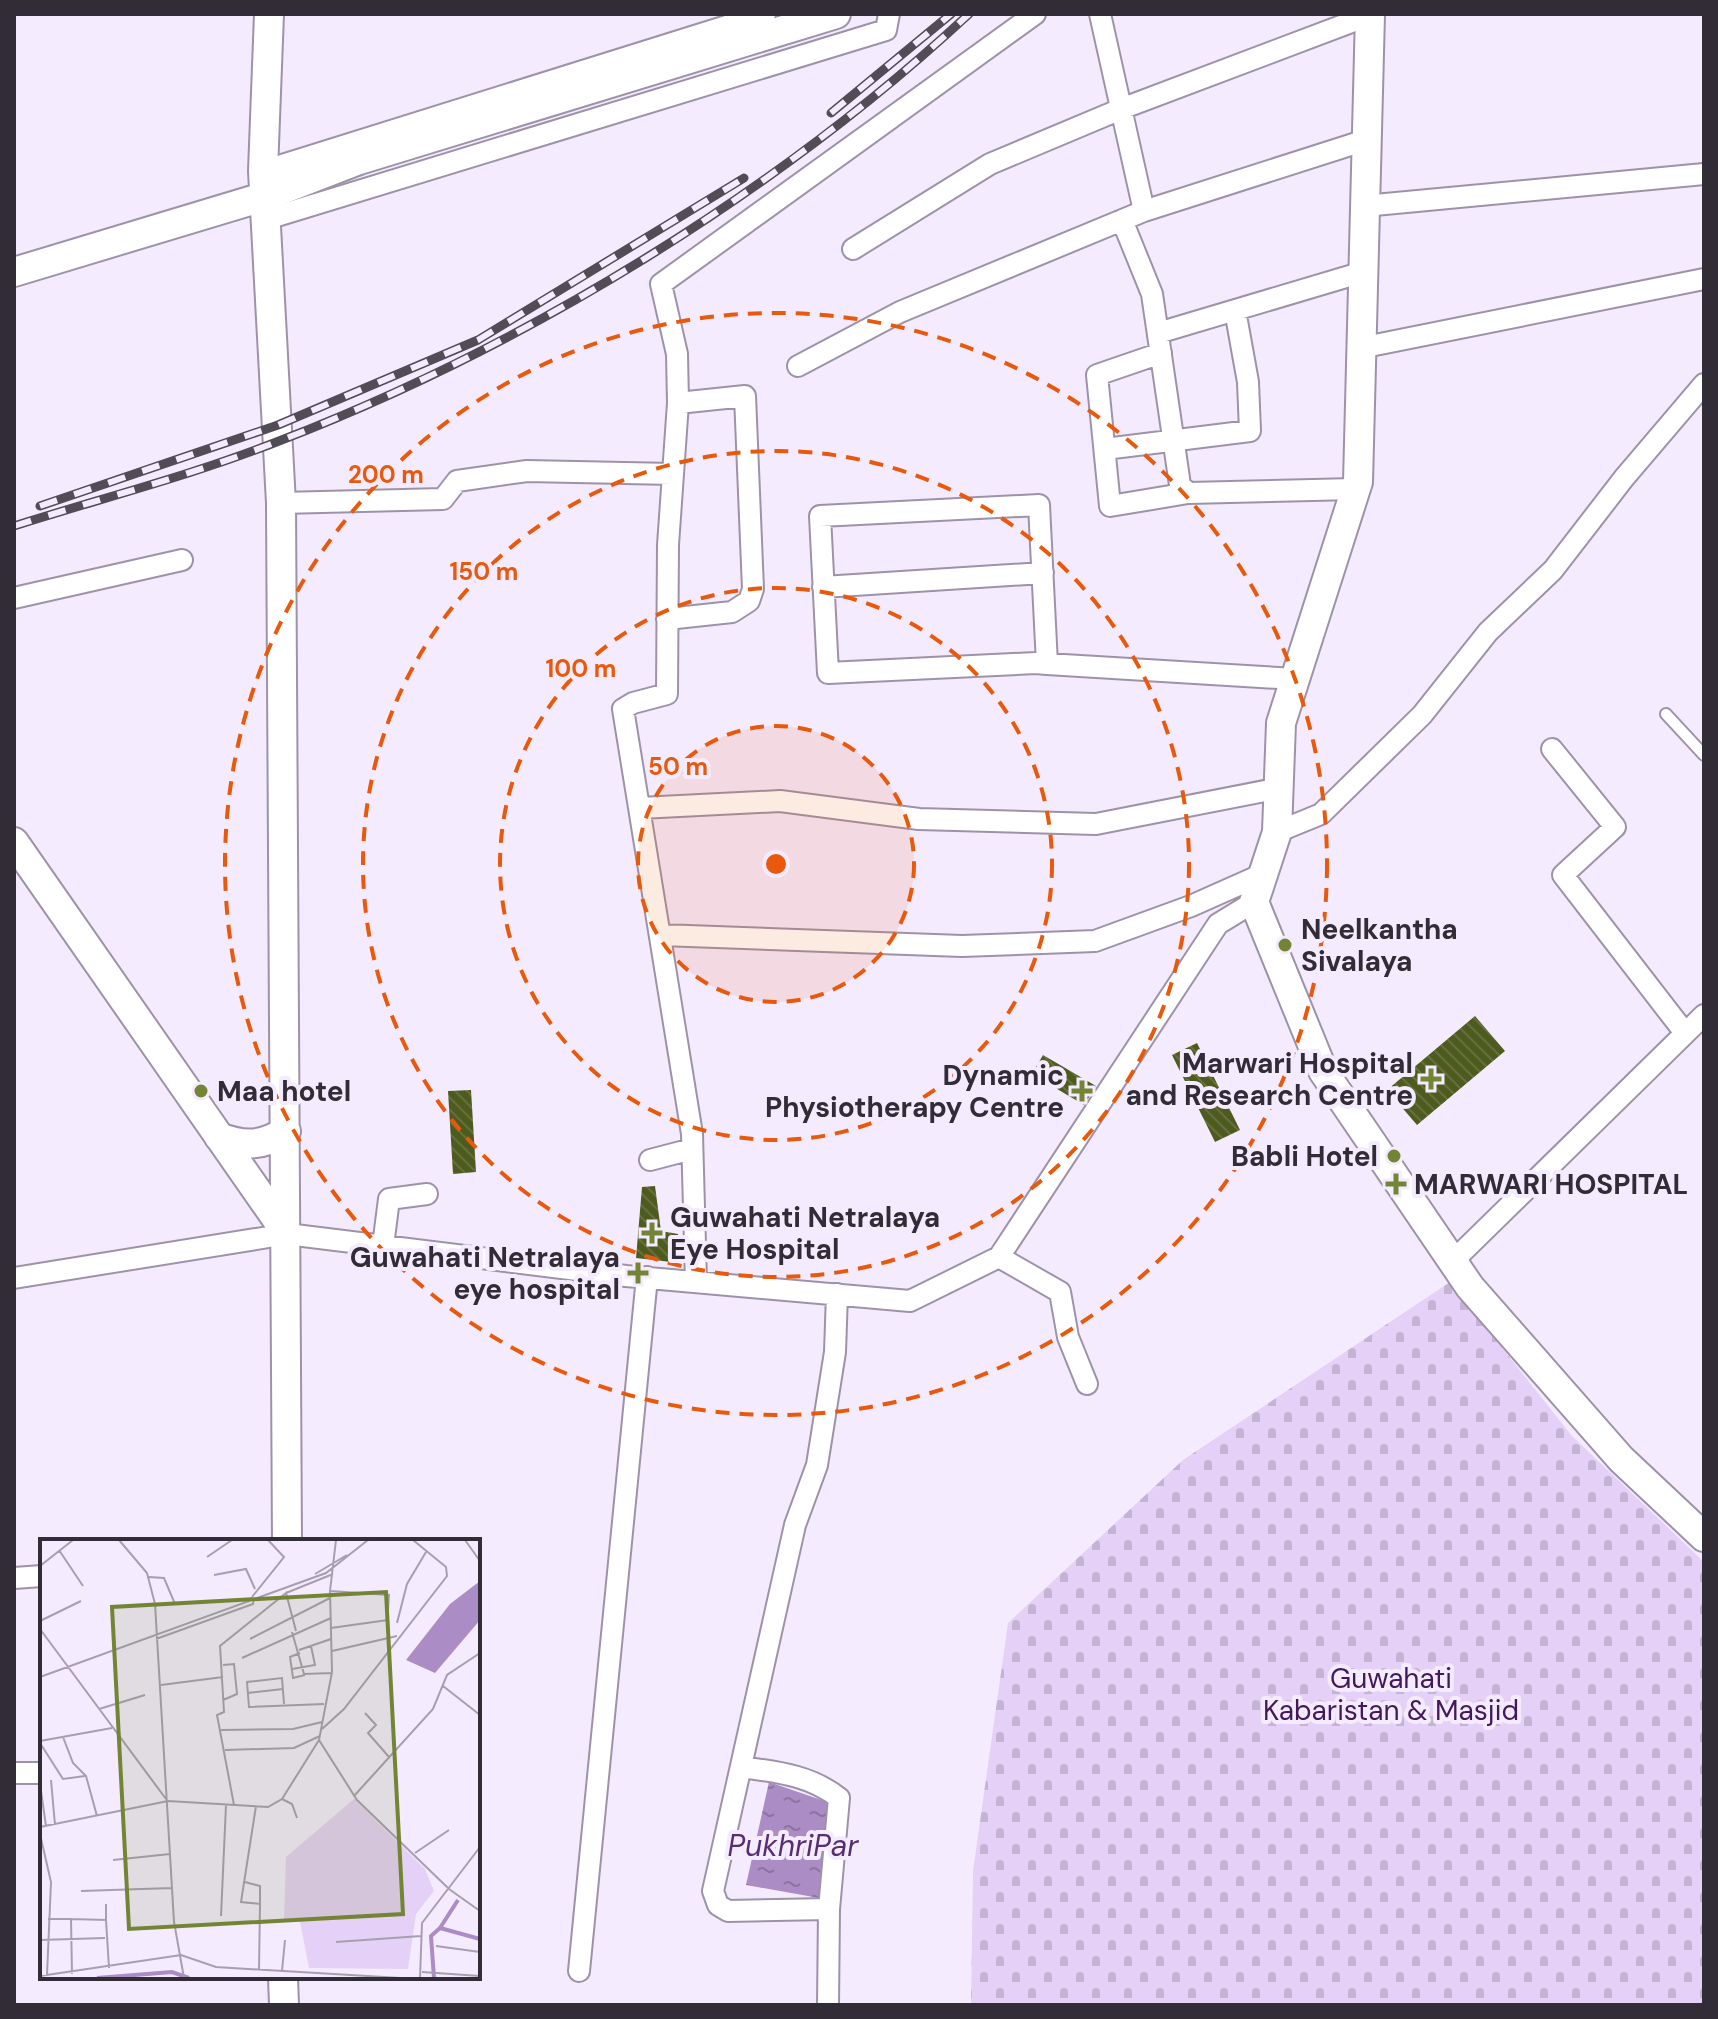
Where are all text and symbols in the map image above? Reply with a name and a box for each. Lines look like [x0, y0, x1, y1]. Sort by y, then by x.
text: 200 m [348, 459, 424, 490]
text: 150 m [450, 556, 518, 587]
text: 100 m [546, 653, 616, 684]
text: 50 m [648, 751, 708, 782]
centre of rings [762, 850, 790, 878]
place label: Neelkantha Sivalaya [1301, 911, 1458, 980]
marker: Neelkantha Sivalaya [1276, 936, 1294, 954]
place label: Marwari Hospital and Research Centre [1125, 1045, 1413, 1114]
place label: Dynamic Physiotherapy Centre [765, 1057, 1064, 1126]
marker: Marwari Hospital and Research Centre [1420, 1068, 1442, 1090]
place label: Maa hotel [217, 1073, 351, 1110]
marker: Dynamic Physiotherapy Centre [1071, 1080, 1093, 1102]
marker: Maa hotel [192, 1082, 210, 1100]
place label: Babli Hotel [1231, 1138, 1378, 1175]
marker: Babli Hotel [1385, 1147, 1403, 1165]
place label: MARWARI HOSPITAL [1414, 1166, 1688, 1203]
marker: MARWARI HOSPITAL [1385, 1173, 1407, 1195]
place label: Guwahati Netralaya Eye Hospital [670, 1199, 940, 1268]
marker: Guwahati Netralaya Eye Hospital [641, 1222, 663, 1244]
place label: Guwahati Netralaya eye hospital [350, 1239, 620, 1308]
marker: Guwahati Netralaya eye hospital [627, 1262, 649, 1284]
inset map [40, 1539, 480, 1979]
park label: Guwahati Kabaristan & Masjid [1263, 1660, 1519, 1729]
water label: PukhriPar [728, 1826, 859, 1865]

